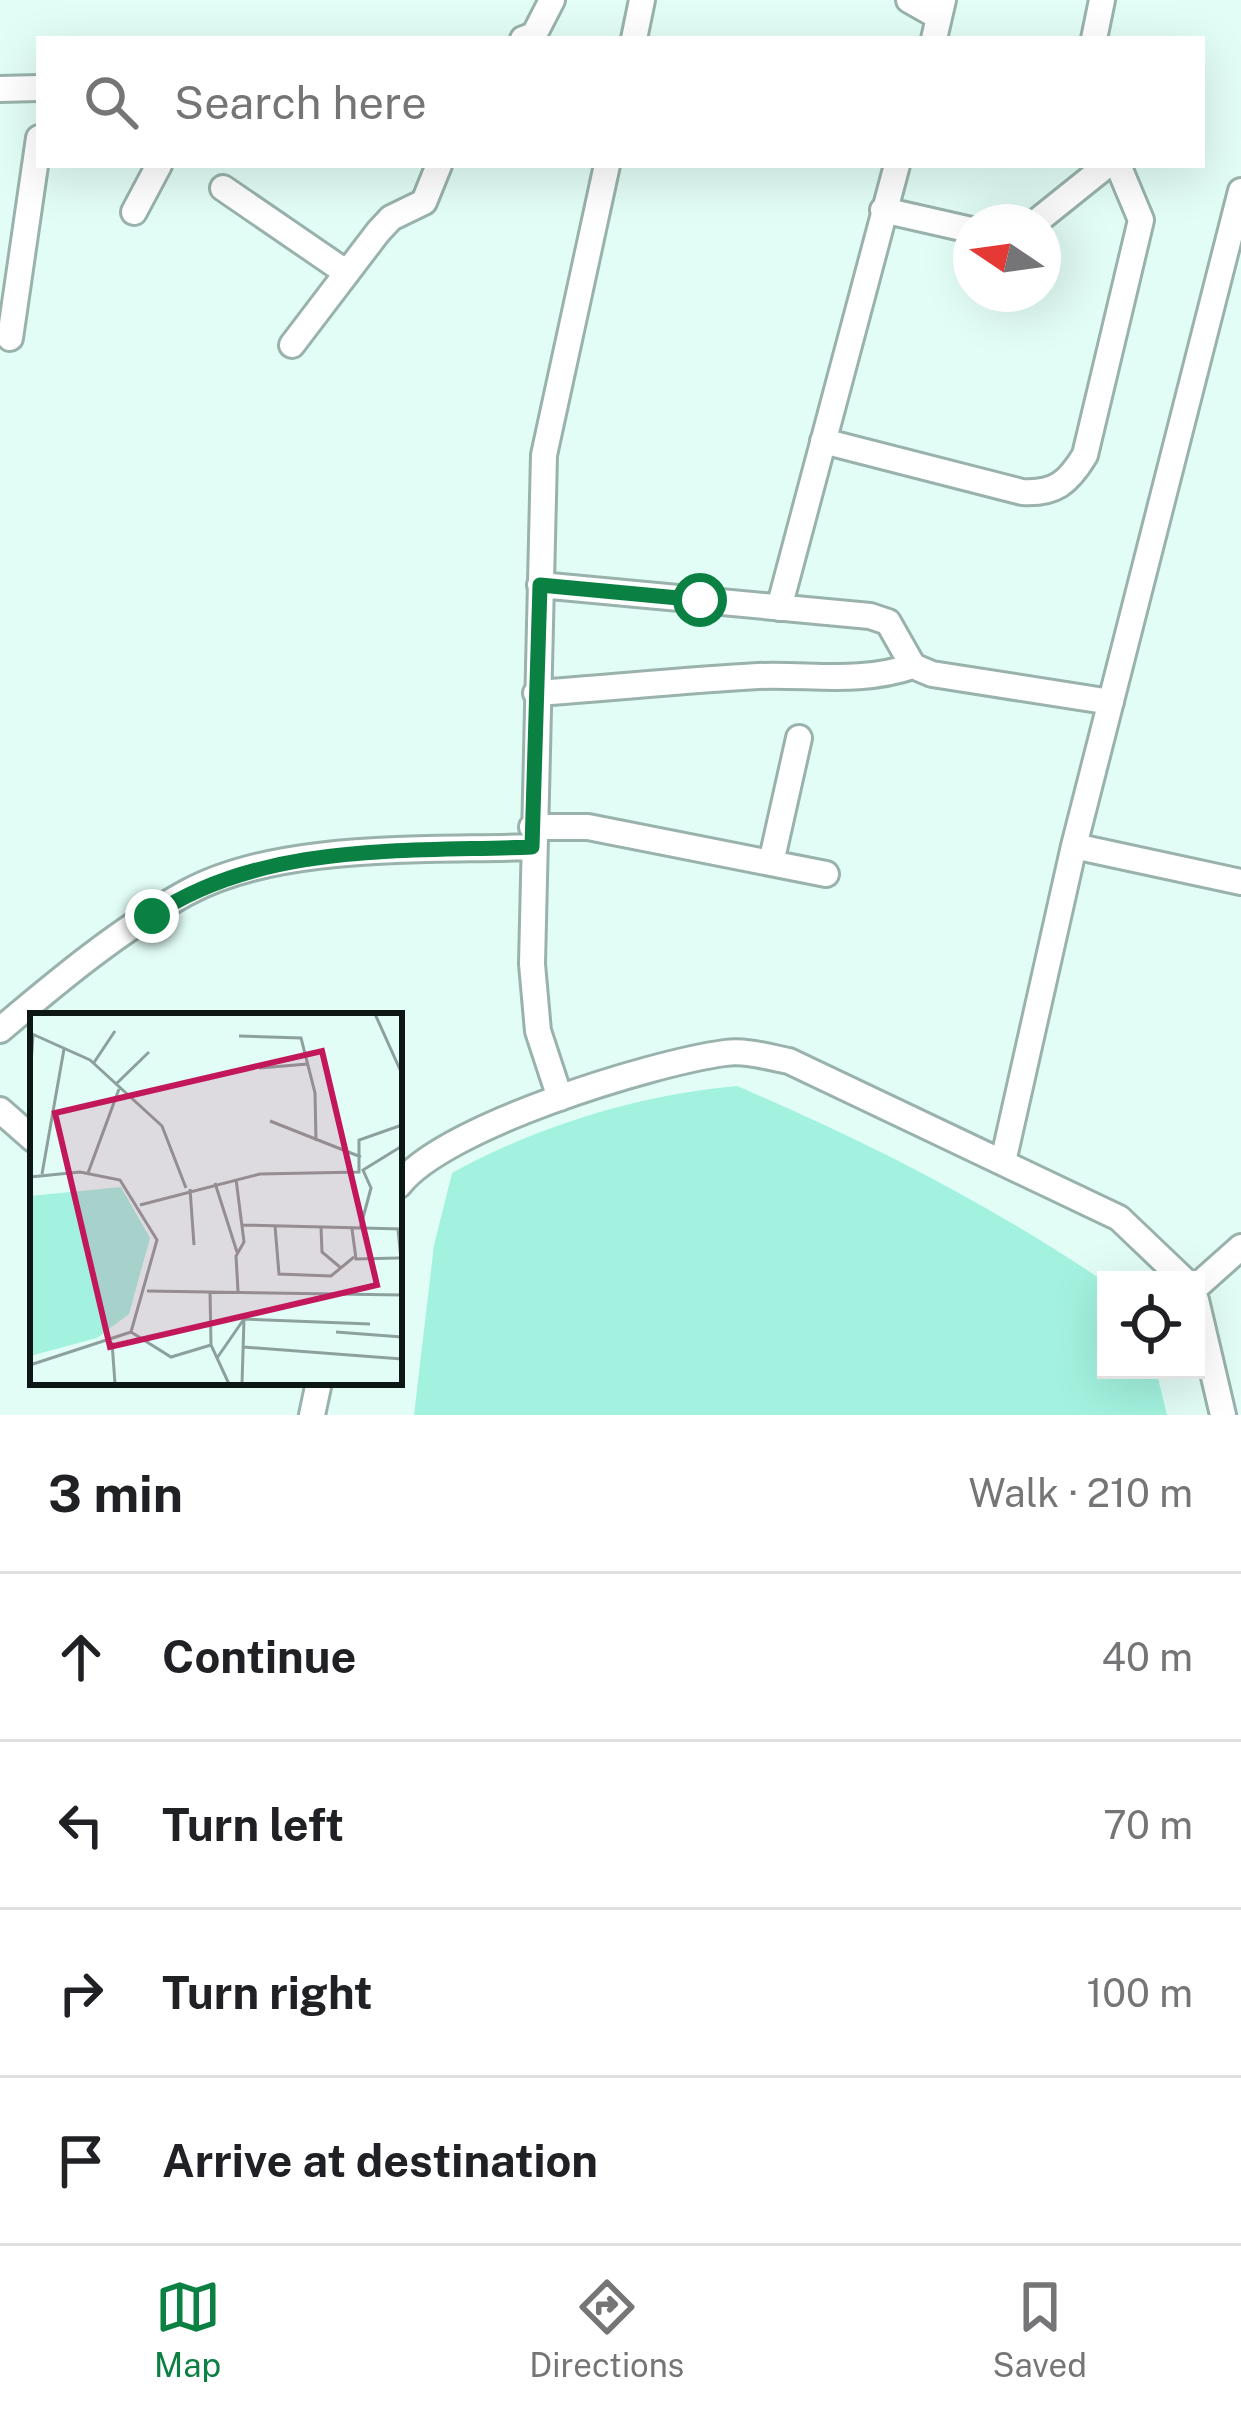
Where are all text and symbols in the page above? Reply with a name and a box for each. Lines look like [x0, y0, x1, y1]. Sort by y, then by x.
search box [36, 36, 1205, 168]
icon: search [78, 69, 144, 135]
text: Search here [174, 76, 427, 129]
north arrow [953, 204, 1061, 312]
route start [673, 573, 727, 627]
route end [125, 889, 179, 943]
inset map [30, 1013, 402, 1385]
map controls [1097, 1271, 1205, 1379]
button: locate [1097, 1271, 1205, 1379]
text: 3 min [48, 1464, 183, 1523]
text: Walk · 210 m [969, 1470, 1193, 1516]
icon: ahead [48, 1624, 114, 1690]
text: Continue [162, 1630, 356, 1683]
text: 40 m [1101, 1634, 1193, 1680]
icon: left [48, 1792, 114, 1858]
text: Turn left [162, 1798, 344, 1851]
text: 70 m [1103, 1802, 1193, 1848]
icon: right [48, 1960, 114, 2026]
text: Turn right [162, 1966, 373, 2019]
text: 100 m [1086, 1970, 1193, 2016]
icon: arrive [48, 2128, 114, 2194]
text: Arrive at destination [162, 2134, 598, 2187]
tab: Map [154, 2274, 221, 2384]
tab: Directions [529, 2274, 684, 2384]
tab: Saved [993, 2274, 1087, 2384]

